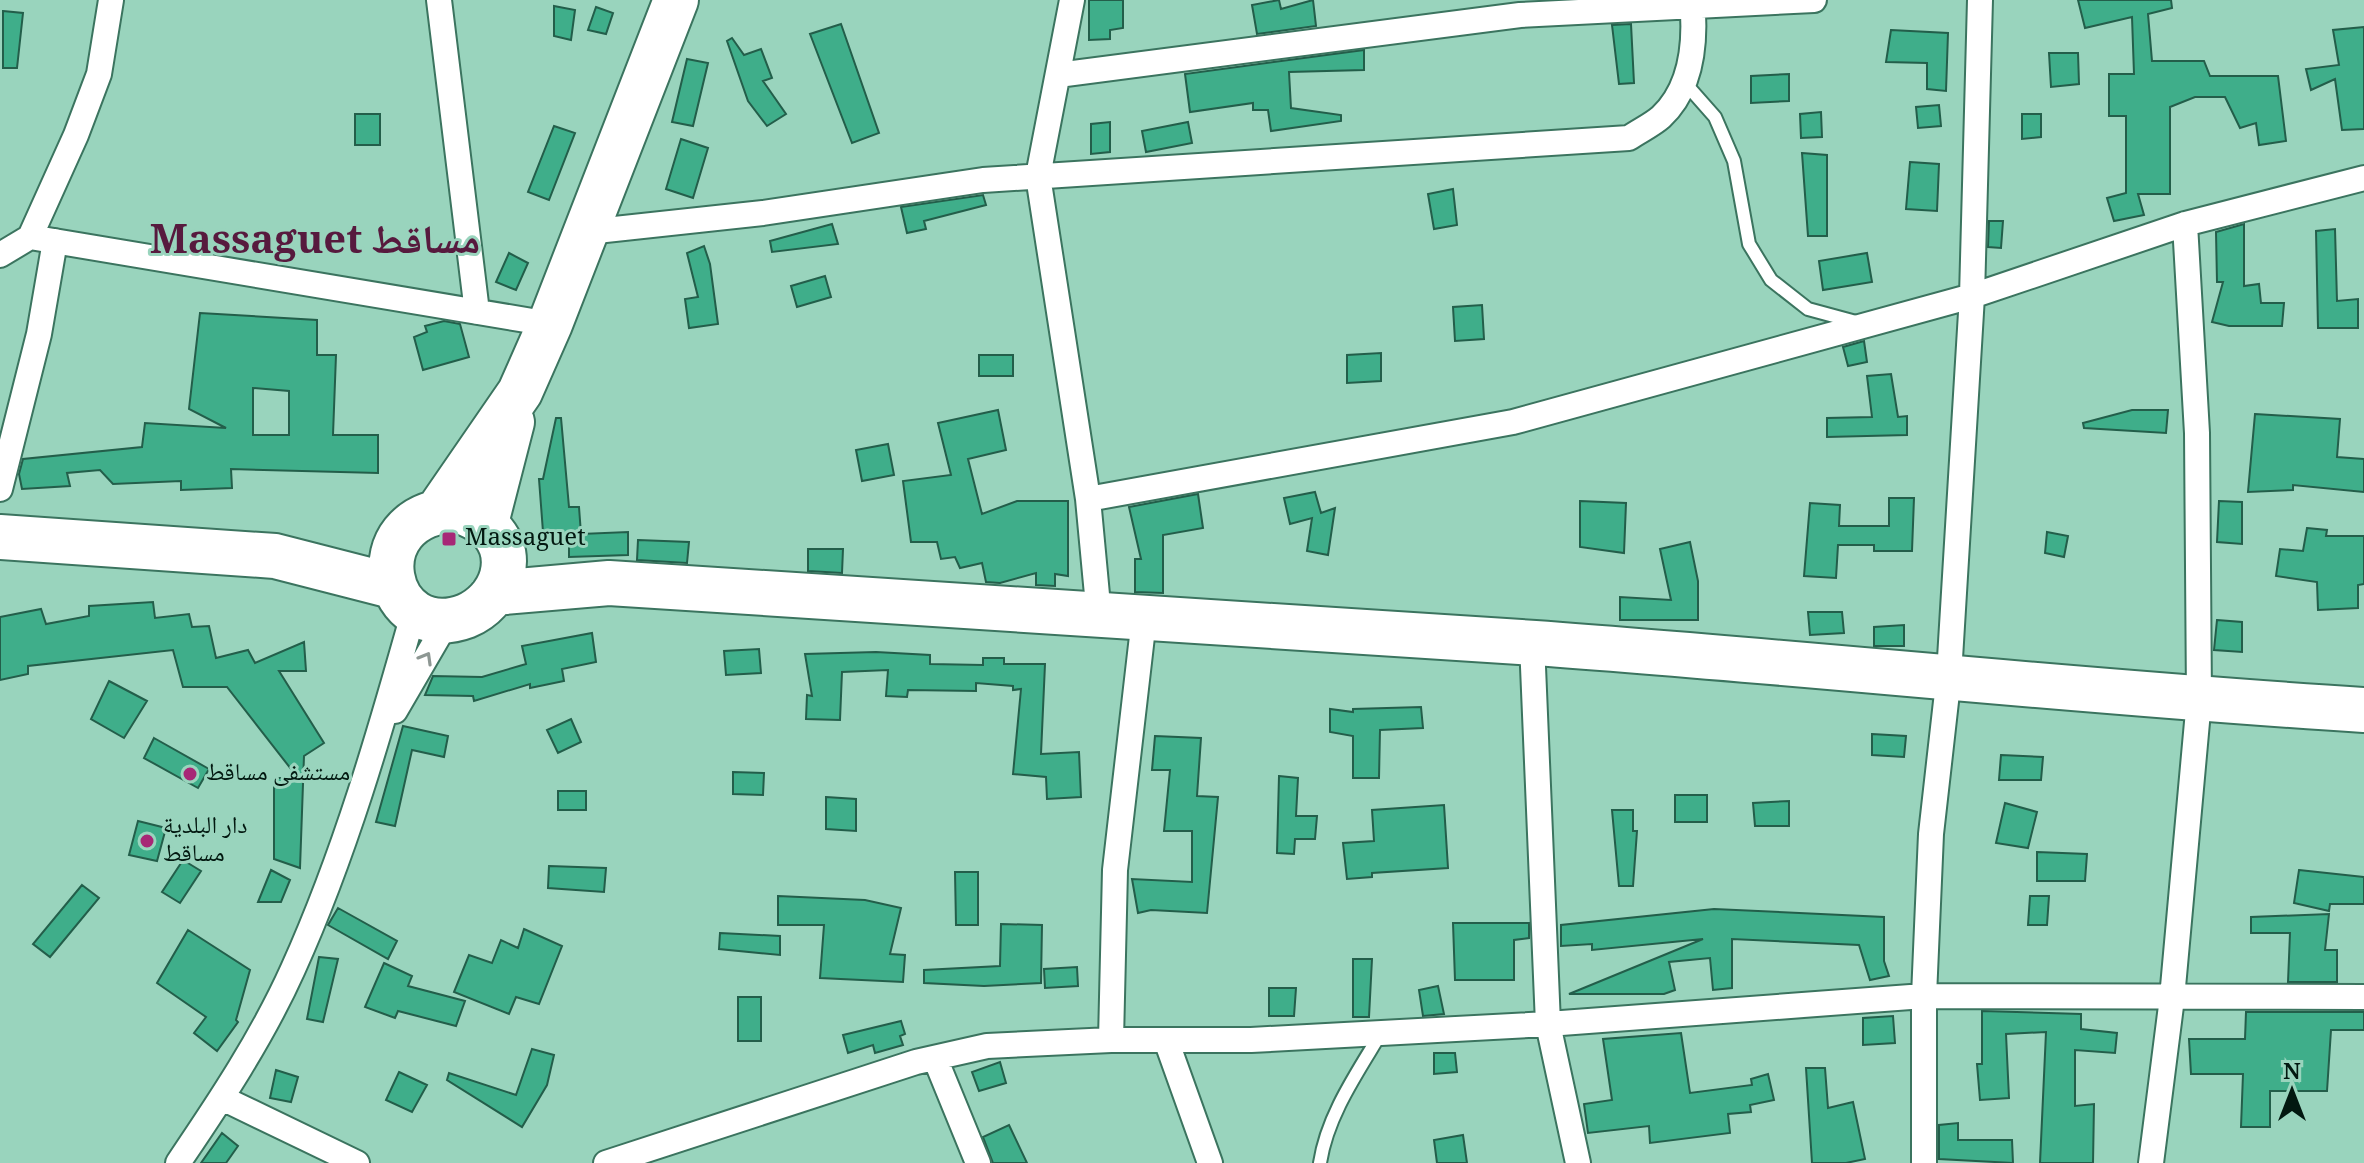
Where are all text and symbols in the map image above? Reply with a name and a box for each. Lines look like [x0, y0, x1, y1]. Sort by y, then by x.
district label: Massaguet مساقط [150, 210, 480, 278]
place label: Massaguet [465, 519, 586, 560]
marker: Massaguet [440, 530, 458, 548]
one-way arrow [416, 652, 432, 667]
place label: مستشفى مساقط [206, 754, 350, 795]
marker: مستشفى مساقط [181, 765, 199, 783]
place label: دار البلدية مساقط [163, 807, 247, 876]
marker: دار البلدية مساقط [138, 832, 156, 850]
north arrow [2252, 1051, 2332, 1131]
text: N [2283, 1055, 2301, 1093]

